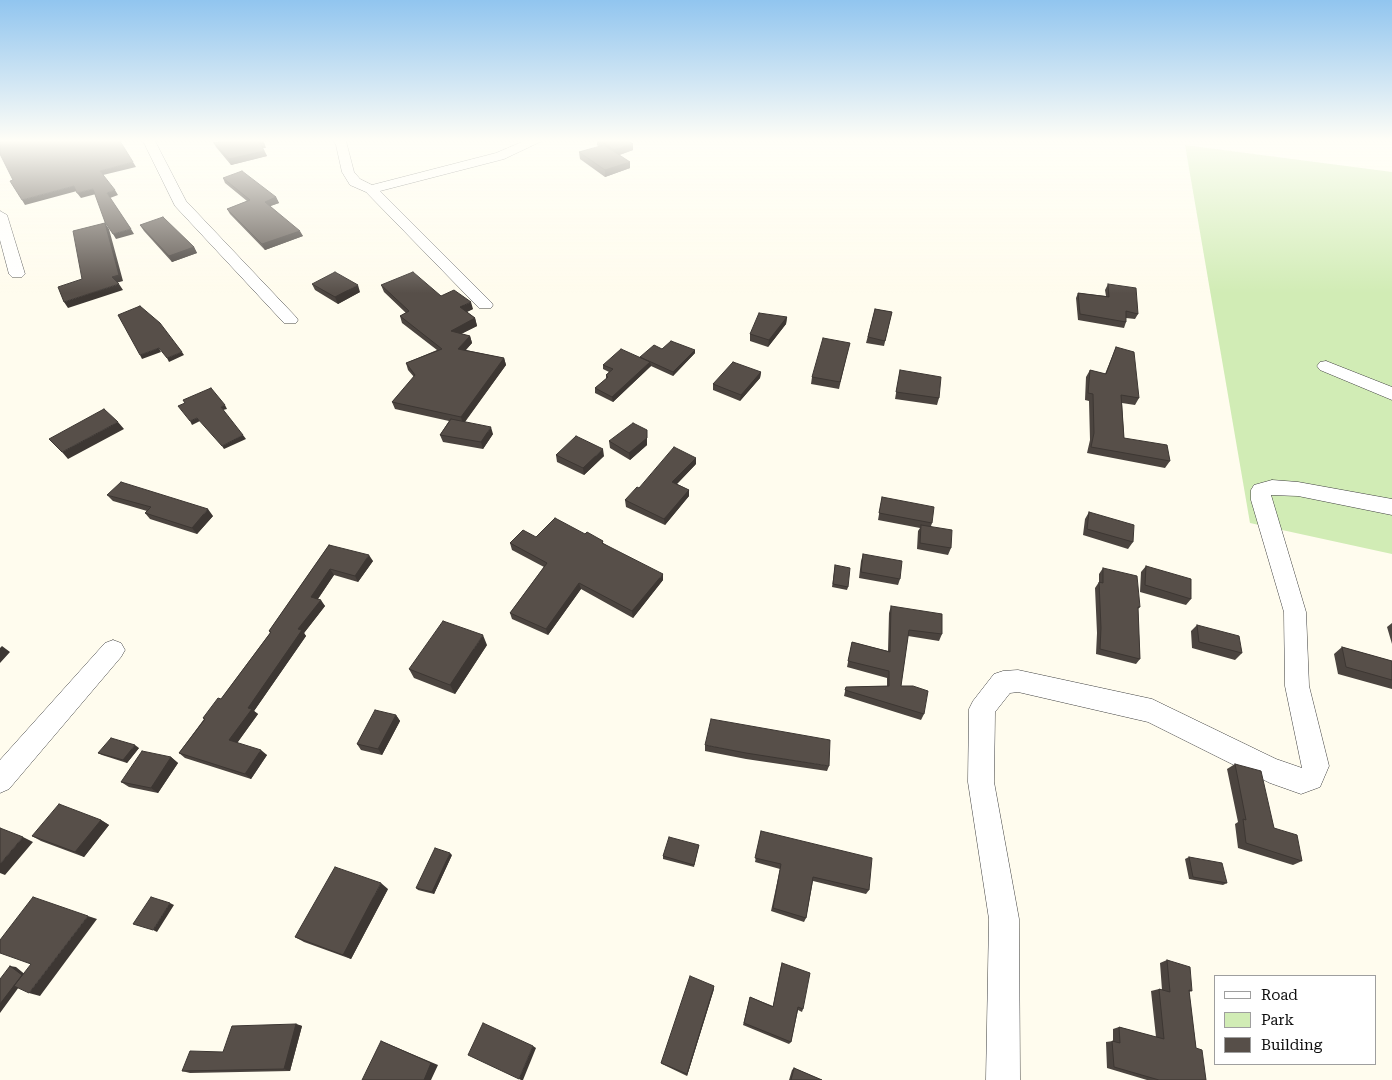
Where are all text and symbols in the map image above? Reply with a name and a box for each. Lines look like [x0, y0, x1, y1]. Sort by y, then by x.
legend [1214, 975, 1377, 1065]
text: Road [1261, 986, 1298, 1004]
text: Park [1261, 1011, 1294, 1029]
text: Building [1261, 1036, 1322, 1054]

